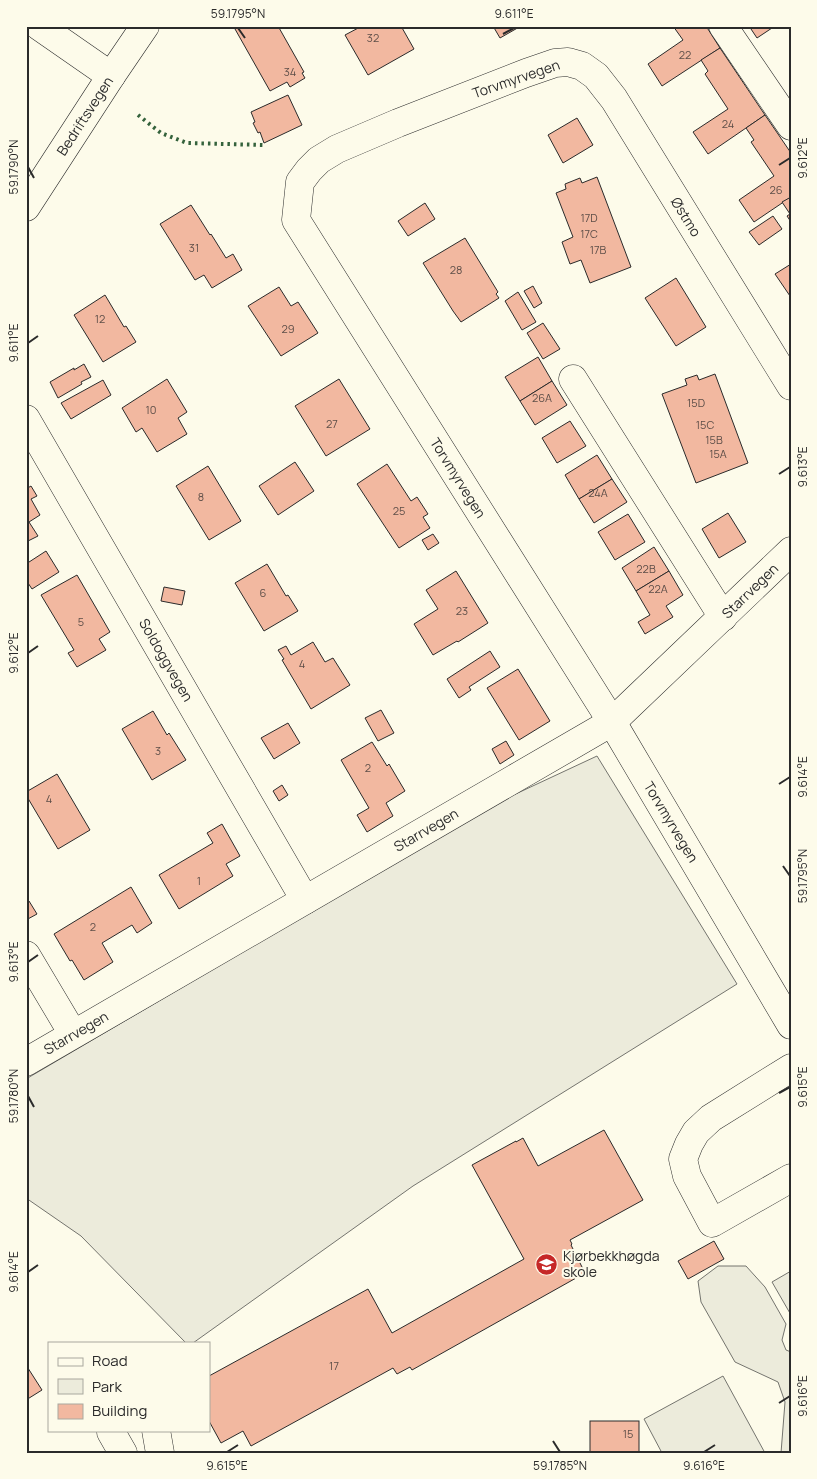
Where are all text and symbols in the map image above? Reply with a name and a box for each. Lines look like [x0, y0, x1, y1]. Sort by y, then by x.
text: 59.1795°N [211, 5, 265, 22]
text: 9.611°E [494, 5, 534, 22]
house number: 32 [367, 30, 379, 45]
house number: 22 [679, 47, 691, 62]
street label: Torvmyrvegen [470, 55, 562, 102]
house number: 34 [284, 64, 296, 79]
street label: Bedriftsvegen [52, 73, 117, 159]
house number: 24 [722, 116, 734, 131]
text: 9.612°E [794, 137, 811, 179]
text: 59.1790°N [5, 140, 22, 194]
house number: 26 [769, 182, 783, 197]
street label: Østmo [667, 193, 706, 240]
house number: 17D [580, 210, 598, 225]
house number: 17C [580, 226, 598, 241]
house number: 31 [189, 240, 199, 255]
house number: 17B [590, 242, 607, 257]
house number: 28 [450, 262, 462, 277]
house number: 12 [95, 311, 105, 326]
house number: 29 [281, 321, 295, 336]
text: 9.611°E [5, 323, 22, 363]
house number: 26A [532, 390, 552, 405]
house number: 15D [687, 395, 705, 410]
house number: 10 [145, 402, 157, 417]
house number: 27 [326, 416, 338, 431]
house number: 15C [696, 417, 714, 432]
house number: 15B [705, 432, 723, 447]
street label: Torvmyrvegen [426, 434, 491, 521]
house number: 15A [709, 446, 727, 461]
text: 9.613°E [794, 446, 811, 488]
house number: 24A [588, 485, 608, 500]
house number: 8 [198, 489, 204, 504]
house number: 25 [393, 503, 405, 518]
street label: Starrvegen [717, 559, 782, 622]
house number: 22B [636, 561, 656, 576]
house number: 22A [648, 581, 668, 596]
house number: 6 [260, 585, 267, 600]
house number: 23 [456, 603, 468, 618]
house number: 5 [78, 614, 84, 629]
street label: Soldoggvegen [135, 615, 198, 705]
text: 9.612°E [5, 632, 22, 674]
house number: 4 [299, 656, 305, 671]
house number: 3 [155, 743, 161, 758]
text: 9.614°E [794, 756, 811, 798]
house number: 2 [365, 760, 371, 775]
street label: Torvmyrvegen [640, 778, 703, 866]
house number: 4 [46, 791, 52, 806]
street label: Starrvegen [390, 803, 462, 856]
text: 59.1795°N [794, 849, 811, 903]
house number: 1 [197, 873, 201, 888]
house number: 2 [90, 919, 96, 934]
text: 9.613°E [5, 941, 22, 983]
street label: Starrvegen [40, 1006, 112, 1059]
text: 9.615°E [794, 1066, 811, 1108]
text: 59.1780°N [5, 1069, 22, 1123]
place label: Kjørbekkhøgda skole [563, 1246, 659, 1281]
text: 9.614°E [5, 1251, 22, 1293]
school or university icon: Kjørbekkhøgda skole [535, 1252, 559, 1276]
legend [48, 1342, 210, 1432]
text: Road [92, 1350, 128, 1371]
house number: 17 [329, 1358, 339, 1373]
text: 9.616°E [794, 1375, 811, 1417]
text: Park [92, 1376, 122, 1397]
text: Building [92, 1400, 147, 1421]
house number: 15 [623, 1426, 633, 1441]
text: 9.615°E [206, 1457, 248, 1474]
text: 59.1785°N [533, 1457, 587, 1474]
text: 9.616°E [683, 1457, 725, 1474]

